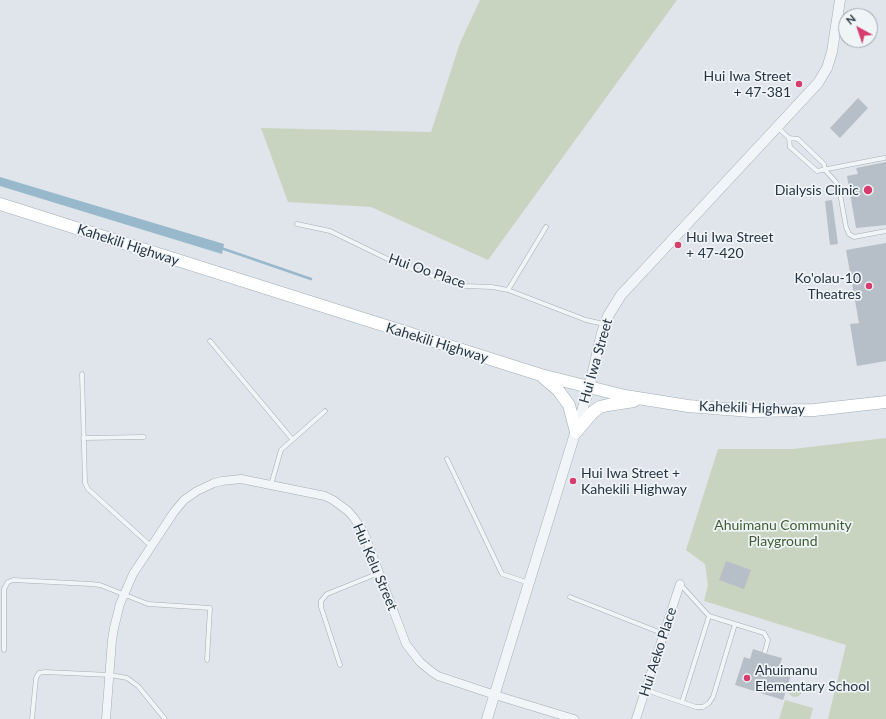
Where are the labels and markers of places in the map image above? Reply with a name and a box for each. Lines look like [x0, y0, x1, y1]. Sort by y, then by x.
place label: Hui Iwa Street + 47-381 [704, 68, 791, 100]
marker: Hui Iwa Street + 47-381 [794, 79, 804, 89]
place label: Dialysis Clinic [775, 182, 859, 198]
marker: Dialysis Clinic [862, 184, 874, 196]
place label: Hui Iwa Street + 47-420 [686, 229, 773, 262]
marker: Hui Iwa Street + 47-420 [673, 240, 683, 250]
place label: Ko'olau-10 Theatres [795, 270, 861, 302]
marker: Ko'olau-10 Theatres [864, 281, 874, 291]
place label: Hui Iwa Street + Kahekili Highway [581, 465, 687, 498]
marker: Hui Iwa Street + Kahekili Highway [568, 476, 578, 486]
place label: Ahuimanu Elementary School [755, 662, 869, 694]
marker: Ahuimanu Elementary School [742, 673, 752, 683]

